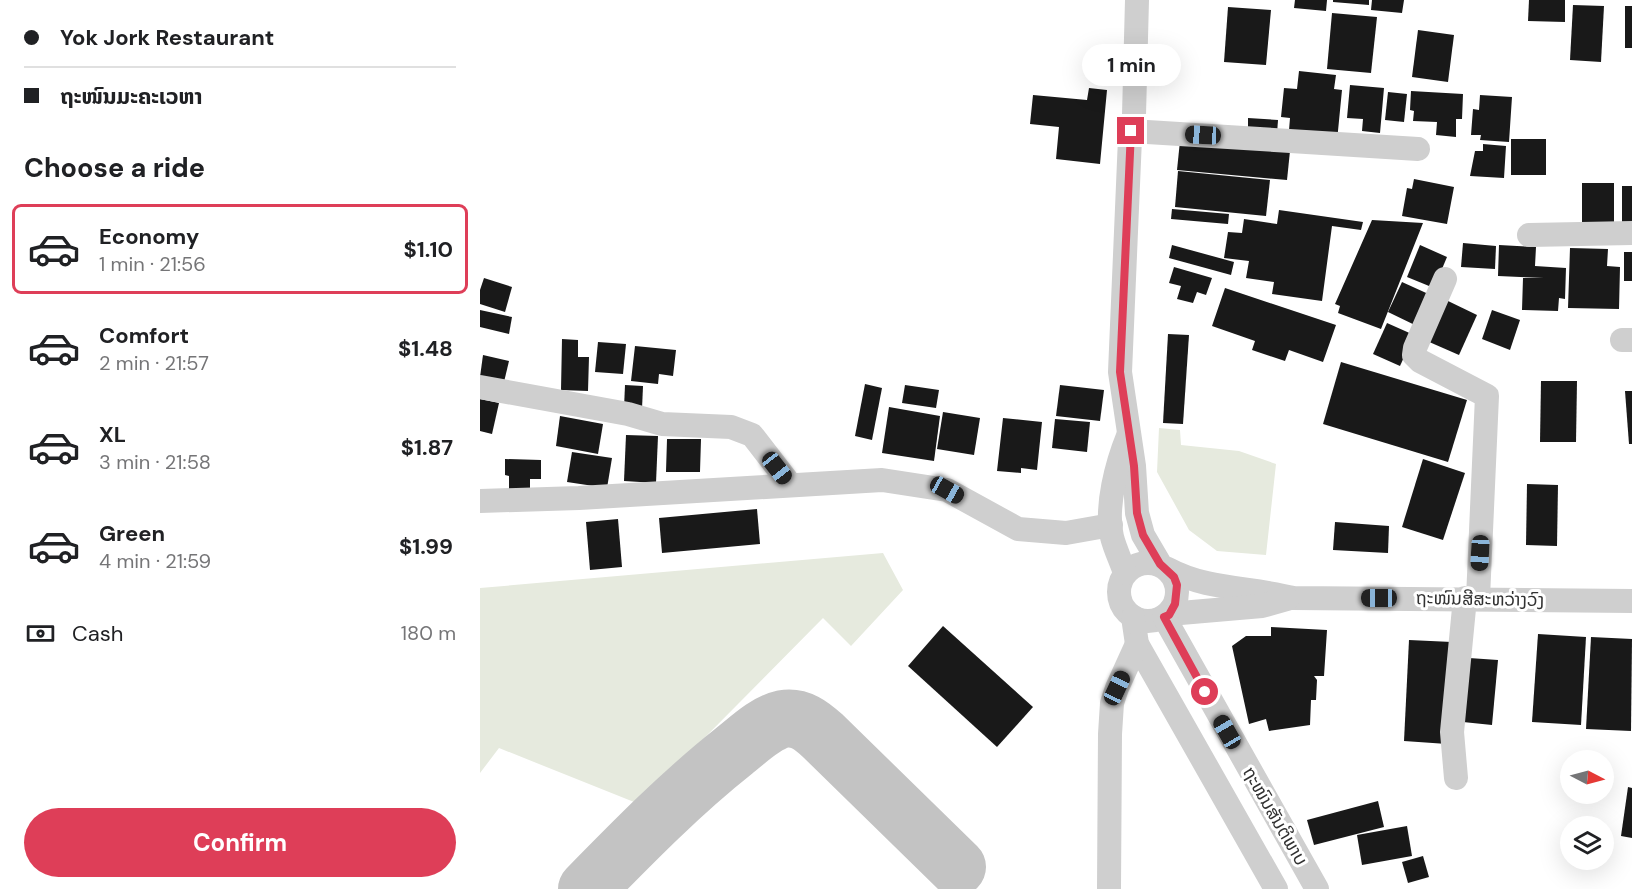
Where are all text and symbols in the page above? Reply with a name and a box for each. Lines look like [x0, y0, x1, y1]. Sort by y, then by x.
text: Yok Jork Restaurant [60, 23, 274, 52]
callout: 1 min [1082, 44, 1180, 86]
text: 1 min [1107, 52, 1156, 78]
text: ຖະໜົນມະຄະເວຫາ [60, 82, 202, 111]
route end [1117, 117, 1144, 144]
car [1185, 125, 1221, 145]
text: Choose a ride [24, 150, 205, 185]
icon: car [27, 222, 81, 276]
text: Economy [99, 222, 199, 251]
text: $1.10 [403, 235, 453, 264]
text: 1 min · 21:56 [99, 251, 206, 277]
icon: car [27, 321, 81, 375]
text: Comfort [99, 321, 189, 350]
text: $1.48 [398, 334, 453, 363]
text: 2 min · 21:57 [99, 350, 209, 376]
icon: car [27, 420, 81, 474]
text: XL [99, 420, 126, 449]
text: $1.87 [401, 433, 453, 462]
car [759, 448, 795, 488]
text: 3 min · 21:58 [99, 449, 211, 475]
car [927, 473, 967, 507]
icon: car [27, 519, 81, 573]
text: Green [99, 519, 165, 548]
text: $1.99 [399, 532, 453, 561]
car [1470, 535, 1490, 571]
text: 4 min · 21:59 [99, 548, 211, 574]
street label: ຖະໜົນສີສະຫວ່າງວົງ [1416, 586, 1544, 612]
car [1361, 589, 1397, 607]
icon: cash [24, 617, 57, 650]
text: Cash [72, 619, 123, 648]
text: 180 m [401, 620, 456, 646]
car [1101, 668, 1133, 708]
route start [1191, 678, 1218, 705]
car [1210, 712, 1244, 752]
north arrow [1560, 750, 1614, 804]
map controls [1560, 750, 1614, 870]
street label: ຖະໜົນສັນຕິພາບ [1237, 762, 1313, 870]
button: Confirm [24, 808, 456, 877]
button: layers [1560, 816, 1614, 870]

